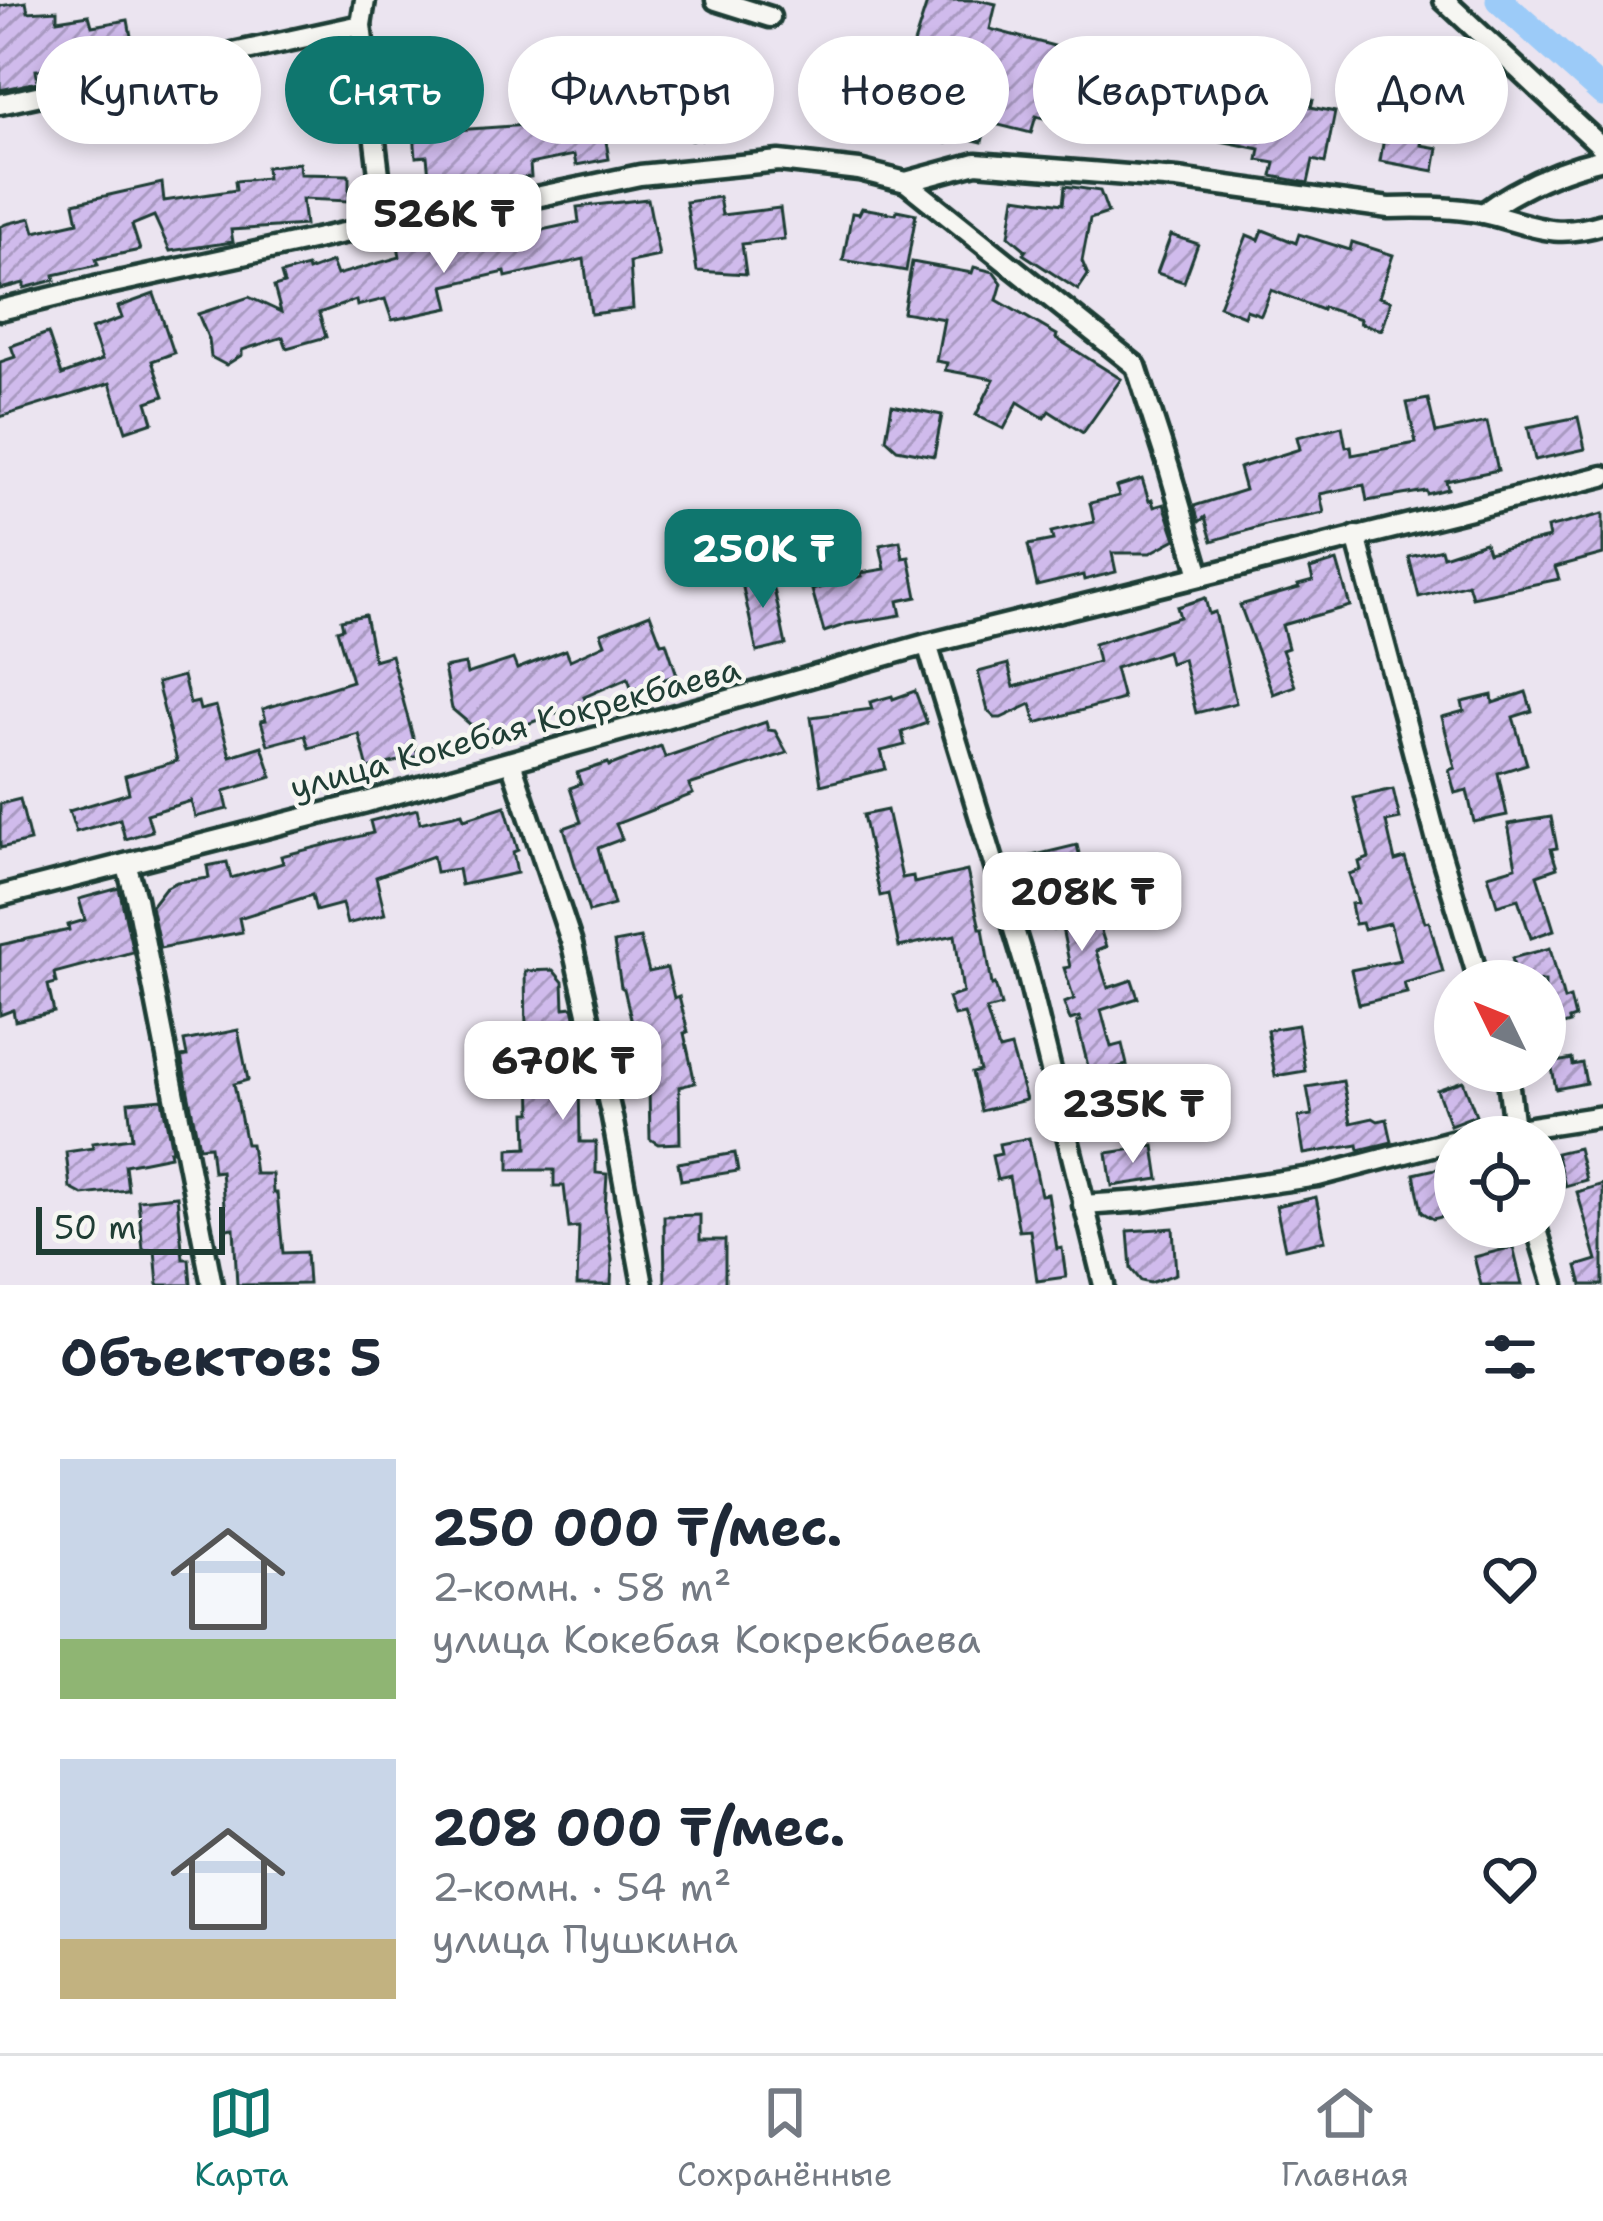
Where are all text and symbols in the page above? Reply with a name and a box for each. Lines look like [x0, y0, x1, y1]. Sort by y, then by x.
chip: Купить [36, 36, 261, 144]
chip: Снять [285, 36, 484, 144]
chip: Фильтры [508, 36, 774, 144]
chip: Новое [798, 36, 1009, 144]
chip: Квартира [1033, 36, 1311, 144]
chip: Дом [1335, 36, 1508, 144]
pin: 526K ₸ [346, 174, 542, 276]
text: 526K ₸ [373, 187, 515, 239]
pin: 250K ₸ [665, 509, 861, 611]
text: 250K ₸ [692, 522, 834, 574]
street label: улица Кокебая Кокрекбаева [285, 646, 745, 810]
pin: 208K ₸ [984, 852, 1180, 954]
text: 208K ₸ [1009, 865, 1155, 917]
north arrow [1434, 960, 1566, 1092]
map controls [1434, 960, 1566, 1248]
pin: 670K ₸ [465, 1021, 661, 1123]
text: 670K ₸ [491, 1034, 635, 1086]
pin: 235K ₸ [1035, 1064, 1231, 1166]
text: 235K ₸ [1062, 1077, 1204, 1129]
button: locate [1434, 1116, 1566, 1248]
scale bar [36, 1201, 225, 1254]
text: 50 m [54, 1205, 137, 1250]
text: Объектов: 5 [60, 1323, 382, 1391]
icon: filters [1477, 1324, 1543, 1390]
text: 250 000 ₸/мес. [432, 1493, 842, 1561]
icon: home [156, 1507, 300, 1651]
icon: heart [1477, 1546, 1543, 1612]
text: 2-комн. · 58 m² [432, 1561, 731, 1613]
text: улица Кокебая Кокрекбаева [432, 1613, 981, 1665]
text: 208 000 ₸/мес. [432, 1793, 845, 1861]
icon: home [156, 1807, 300, 1951]
icon: heart [1477, 1846, 1543, 1912]
text: 2-комн. · 54 m² [432, 1861, 731, 1913]
text: улица Пушкина [432, 1913, 738, 1965]
tab: Карта [194, 2080, 289, 2197]
tab: Сохранённые [677, 2080, 893, 2197]
tab: Главная [1281, 2080, 1409, 2197]

